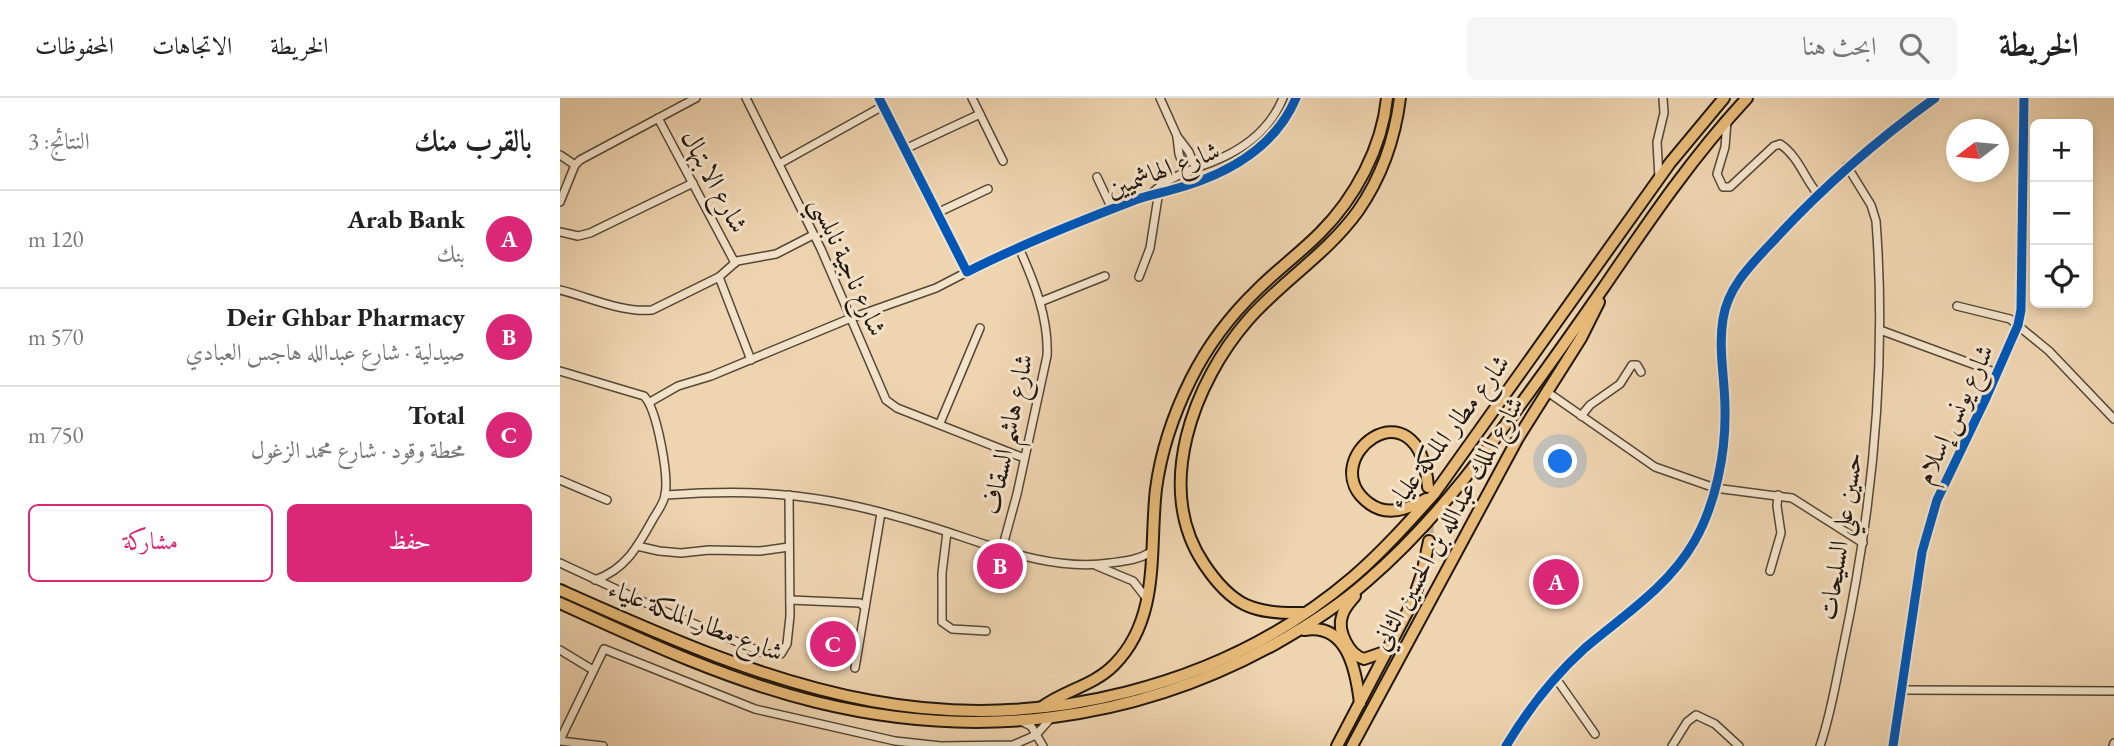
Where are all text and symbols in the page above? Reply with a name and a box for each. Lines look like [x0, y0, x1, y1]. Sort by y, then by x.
search box [1467, 17, 1957, 80]
text: الخريطة [1999, 23, 2079, 66]
text: ابحث هنا [1802, 29, 1877, 63]
icon: search [1895, 29, 1933, 67]
text: المحفوظات [35, 30, 114, 61]
text: الاتجاهات [152, 30, 232, 61]
text: الخريطة [270, 30, 329, 61]
north arrow [1946, 119, 2009, 182]
map controls [2030, 119, 2093, 308]
button: + [2030, 119, 2093, 182]
text: بالقرب منك [414, 121, 532, 160]
street label: شارع الابتهال [669, 123, 756, 241]
text: النتائج: 3 [28, 126, 90, 156]
street label: شارع الهاشميين [1102, 133, 1226, 210]
button: − [2030, 182, 2093, 245]
street label: شارع ناجية نابلسي [797, 191, 895, 344]
text: Arab Bank [347, 202, 465, 236]
text: 120 m [28, 224, 84, 254]
text: A [501, 224, 517, 254]
text: بنك [437, 239, 465, 269]
button: locate [2030, 245, 2093, 308]
text: Deir Ghbar Pharmacy [226, 300, 465, 334]
text: 570 m [28, 322, 84, 352]
text: B [502, 322, 516, 352]
text: صيدلية · شارع عبدالله هاجس العبادي [186, 337, 465, 367]
street label: شارع يونس إسلام [1907, 339, 2007, 492]
street label: شارع مطار الملكة علياء [1379, 347, 1521, 518]
street label: شارع هاشم السقاف [973, 351, 1049, 519]
street label: شارع الملك عبدالله بن الحسين الثاني [1363, 390, 1535, 659]
text: Total [408, 398, 465, 432]
text: 750 m [28, 420, 84, 450]
text: C [501, 420, 517, 450]
text: محطة وقود · شارع محمد الزغول [251, 435, 465, 465]
your location [1543, 444, 1577, 478]
street label: حسين علي السليحات [1810, 450, 1878, 624]
button: مشاركة [28, 504, 273, 582]
button: حفظ [287, 504, 532, 582]
pin: B [977, 540, 1023, 592]
pin: A [1533, 556, 1579, 608]
street label: شارع مطار الملكة علياء [602, 571, 788, 674]
pin: C [810, 618, 856, 670]

